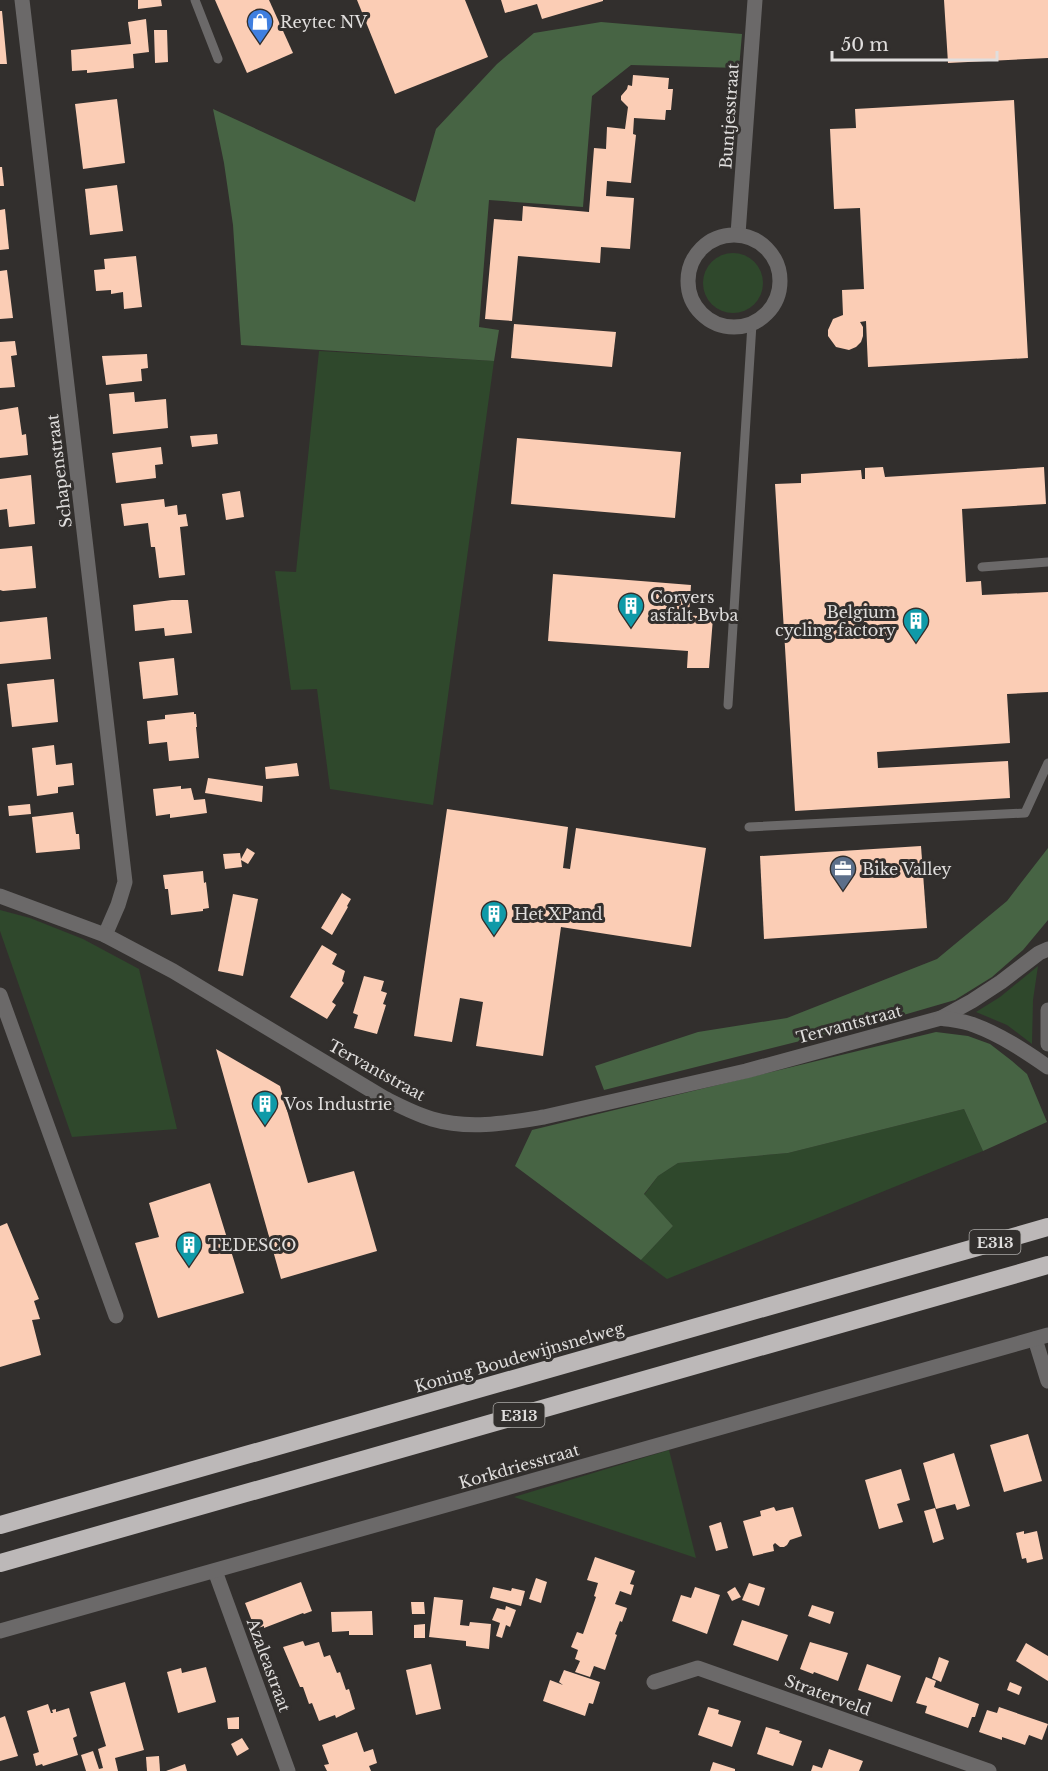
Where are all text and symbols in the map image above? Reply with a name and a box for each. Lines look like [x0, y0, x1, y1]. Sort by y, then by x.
shop icon: Reytec NV [245, 7, 275, 45]
place label: Reytec NV [280, 12, 367, 32]
scale bar [832, 24, 997, 62]
text: 50 m [841, 34, 889, 56]
street label: Buntjesstraat [715, 62, 743, 170]
street label: Schapenstraat [42, 413, 76, 529]
place label: Corvers asfalt Bvba [650, 587, 739, 625]
building icon: Corvers asfalt Bvba [616, 591, 646, 629]
place label: Belgium cycling factory [775, 602, 897, 640]
building icon: Belgium cycling factory [901, 606, 931, 644]
office icon: Bike Valley [828, 854, 858, 892]
place label: Bike Valley [862, 859, 952, 879]
building icon: Het XPand [479, 899, 509, 937]
place label: Het XPand [514, 904, 603, 924]
street label: Tervantstraat [794, 1000, 904, 1048]
street label: Tervantstraat [325, 1035, 429, 1105]
building icon: Vos Industrie [250, 1089, 280, 1127]
place label: Vos Industrie [283, 1094, 392, 1114]
building icon: TEDESCO [174, 1230, 204, 1268]
road number: E313 [970, 1230, 1020, 1254]
place label: TEDESCO [208, 1235, 296, 1255]
street label: Koning Boudewijnsnelweg [412, 1317, 626, 1396]
road number: E313 [494, 1403, 544, 1427]
street label: Korkdriesstraat [456, 1439, 582, 1493]
street label: Azaleastraat [242, 1615, 295, 1715]
street label: Straterveld [782, 1670, 874, 1720]

